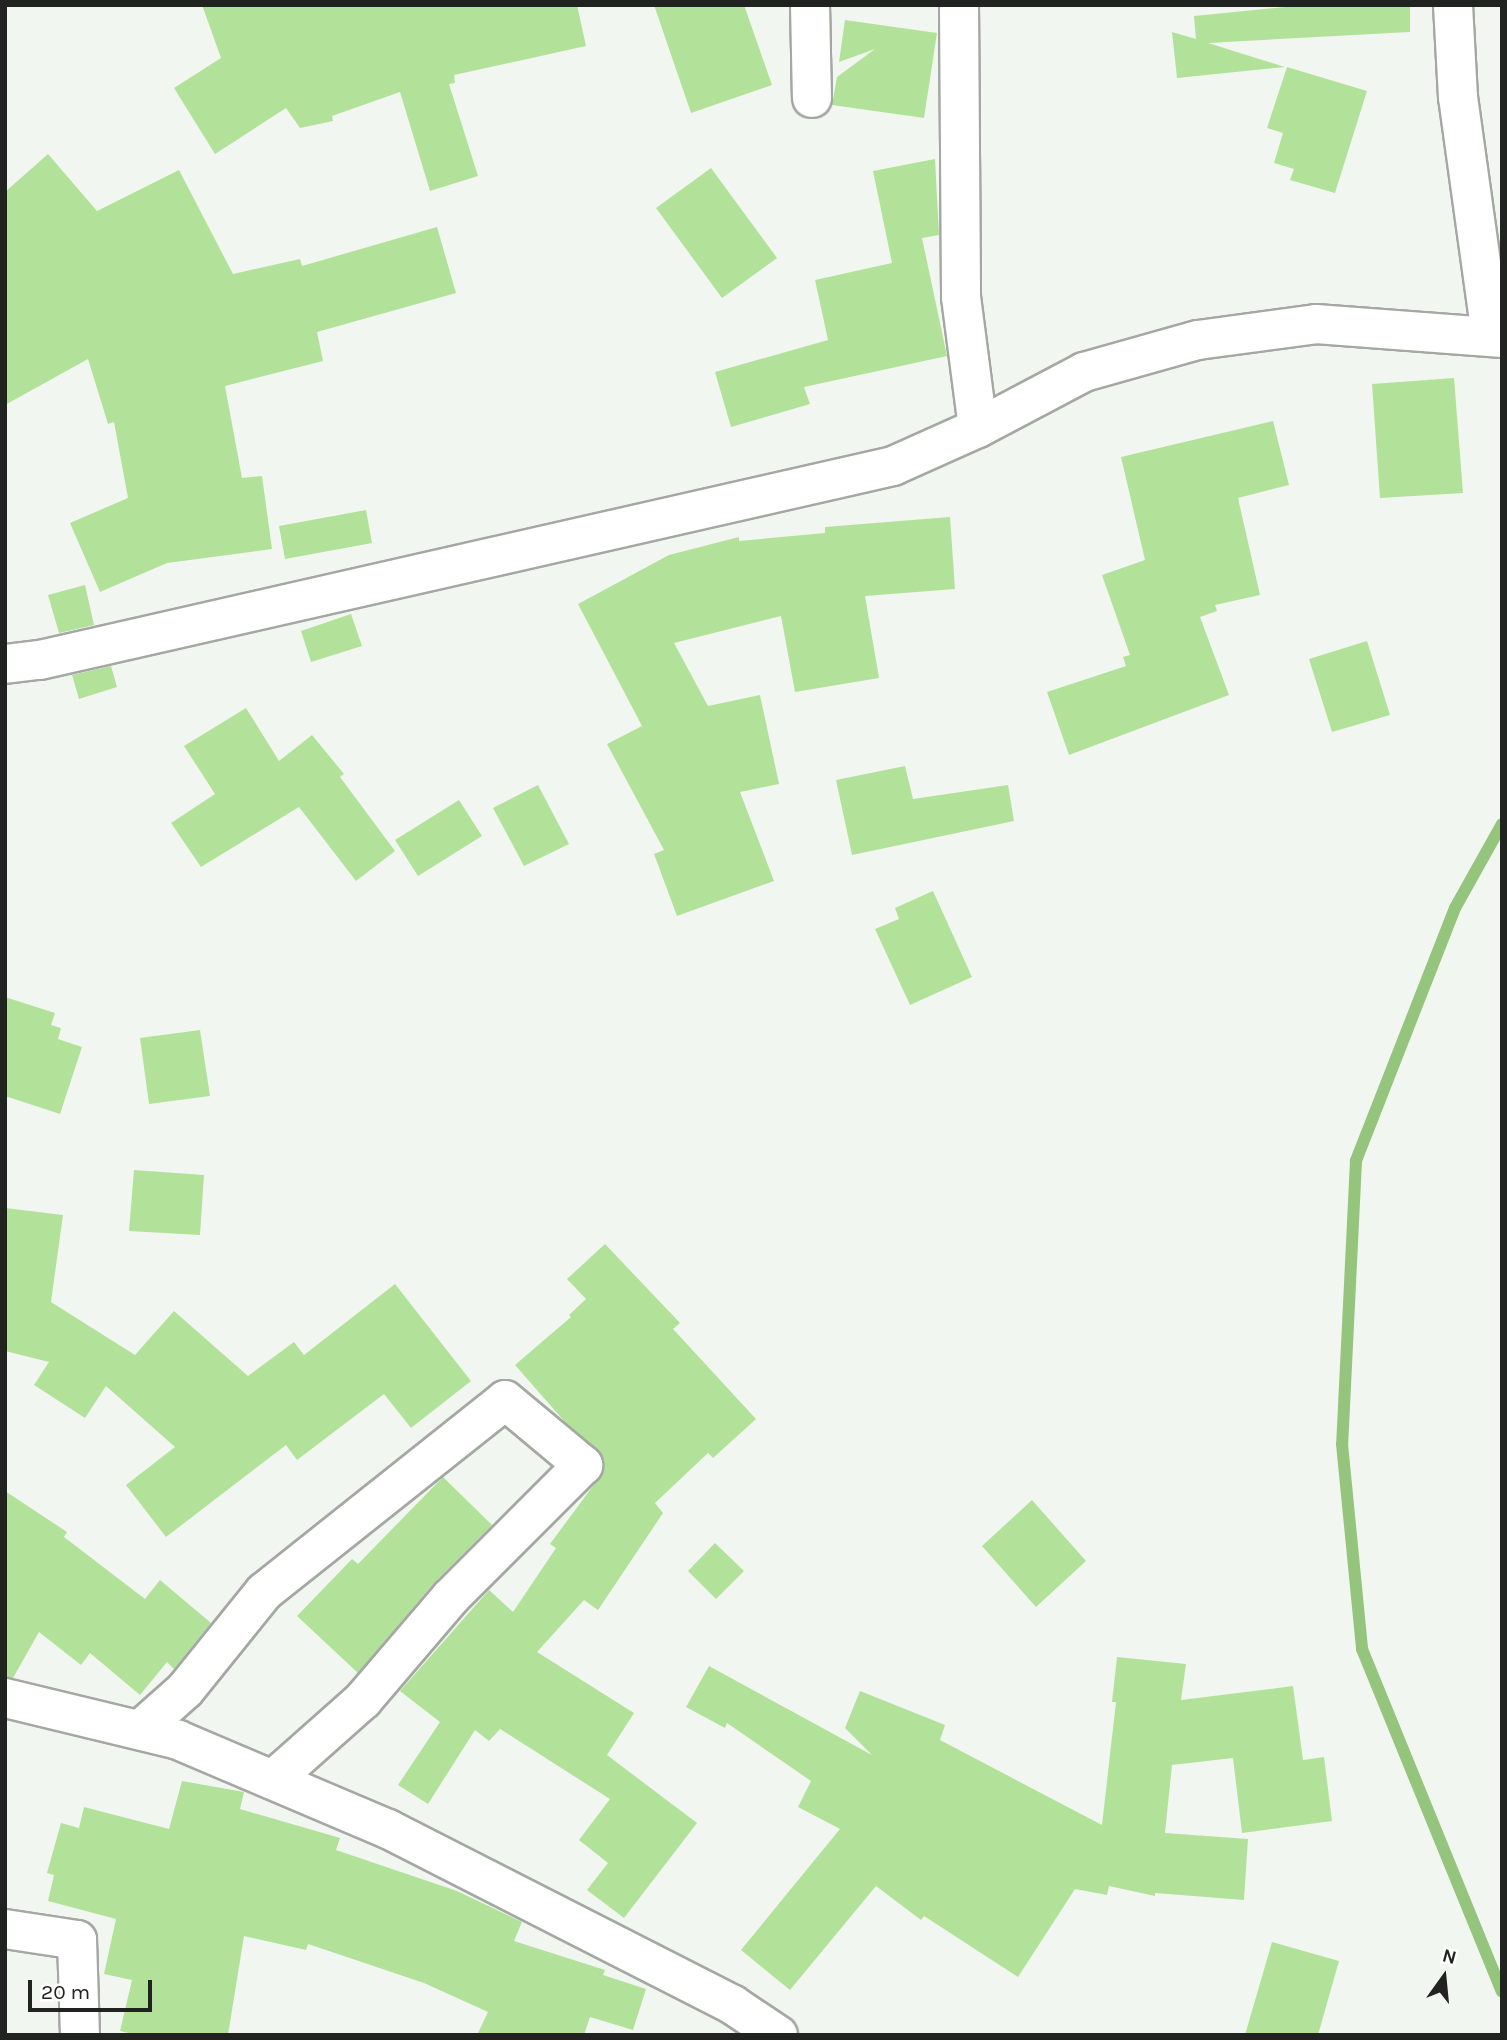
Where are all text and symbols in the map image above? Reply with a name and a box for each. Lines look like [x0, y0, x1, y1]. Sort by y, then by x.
north arrow [1409, 1942, 1479, 2012]
text: N [1440, 1944, 1459, 1969]
scale bar [32, 1966, 156, 2010]
text: 20 m [41, 1980, 90, 2004]

